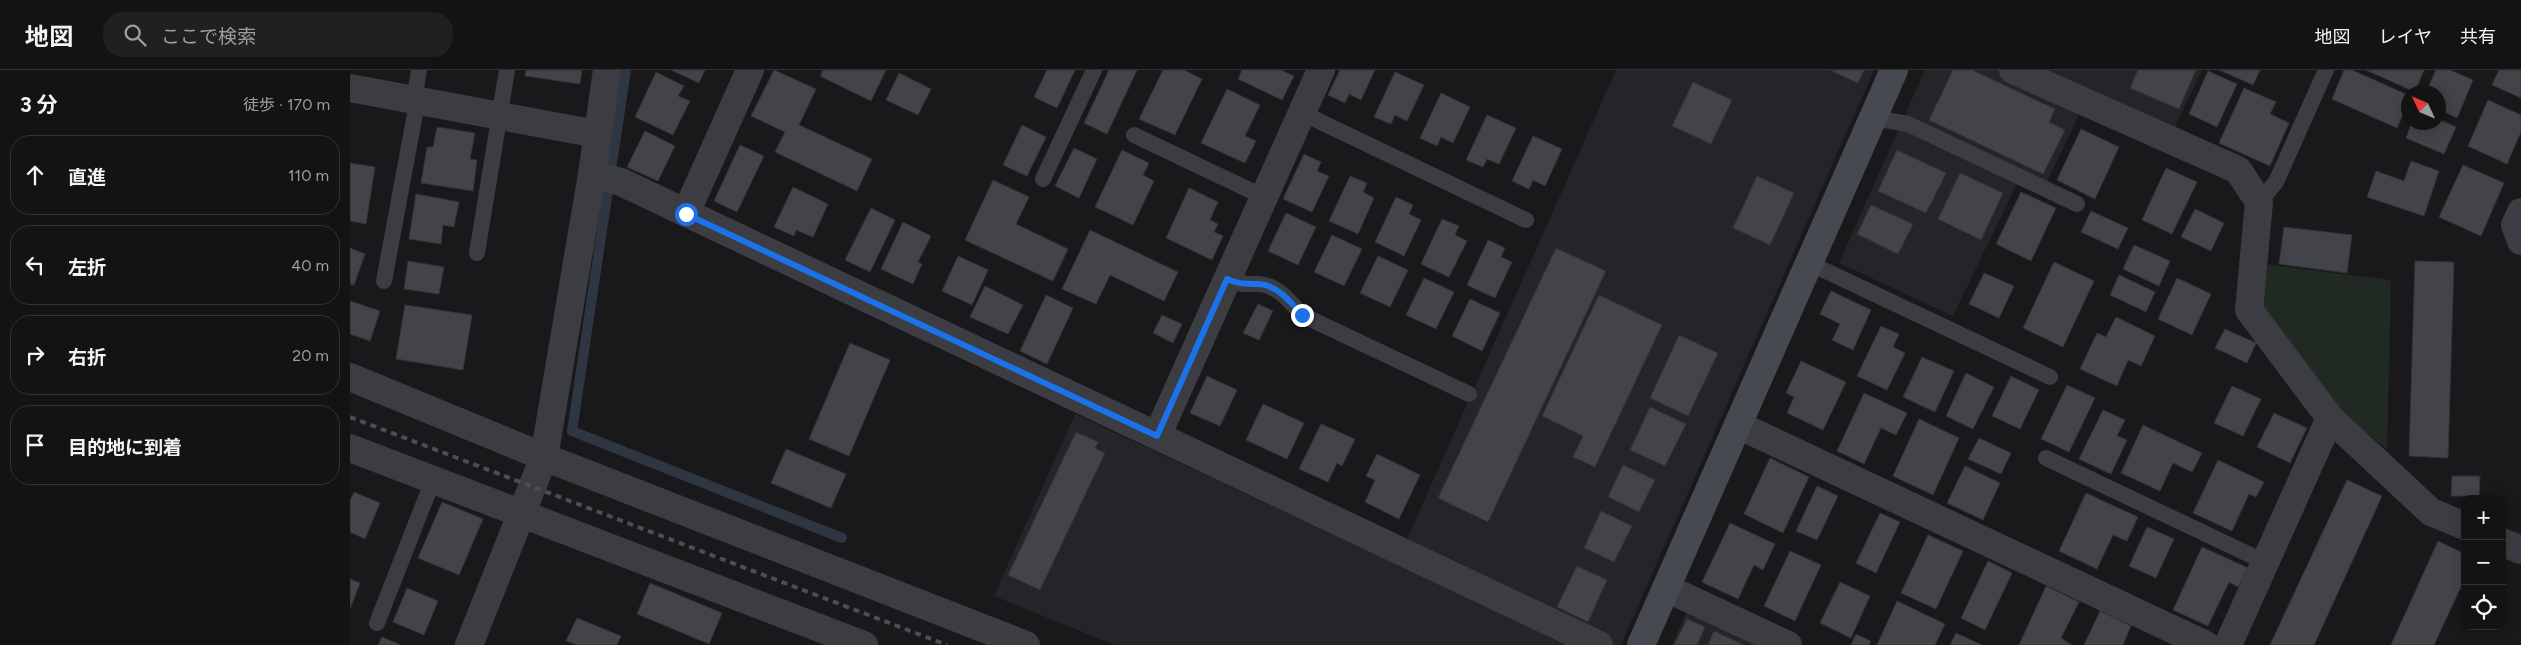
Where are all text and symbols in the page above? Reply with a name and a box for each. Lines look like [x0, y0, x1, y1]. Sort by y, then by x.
search box [103, 12, 453, 57]
icon: search [121, 21, 149, 49]
text: 地図 [25, 22, 73, 51]
text: ここで検索 [161, 25, 256, 48]
text: 地図 [2315, 26, 2351, 48]
text: レイヤ [2379, 26, 2432, 48]
text: 共有 [2460, 26, 2496, 48]
north arrow [2401, 85, 2446, 130]
text: 3 分 [20, 92, 58, 117]
text: 徒歩 · 170 m [243, 95, 330, 114]
icon: ahead [21, 161, 49, 189]
text: 直進 [68, 166, 106, 189]
text: 110 m [288, 166, 329, 185]
route start [675, 203, 698, 226]
icon: left [21, 251, 49, 279]
text: 左折 [68, 256, 106, 279]
text: 40 m [291, 256, 329, 275]
route end [1291, 304, 1314, 327]
icon: right [21, 341, 49, 369]
text: 右折 [68, 346, 106, 369]
text: 20 m [292, 346, 329, 365]
icon: arrive [21, 431, 49, 459]
text: 目的地に到着 [68, 436, 182, 459]
map controls [2461, 495, 2506, 630]
button: + [2461, 495, 2506, 540]
button: − [2461, 540, 2506, 585]
button: locate [2461, 585, 2506, 630]

